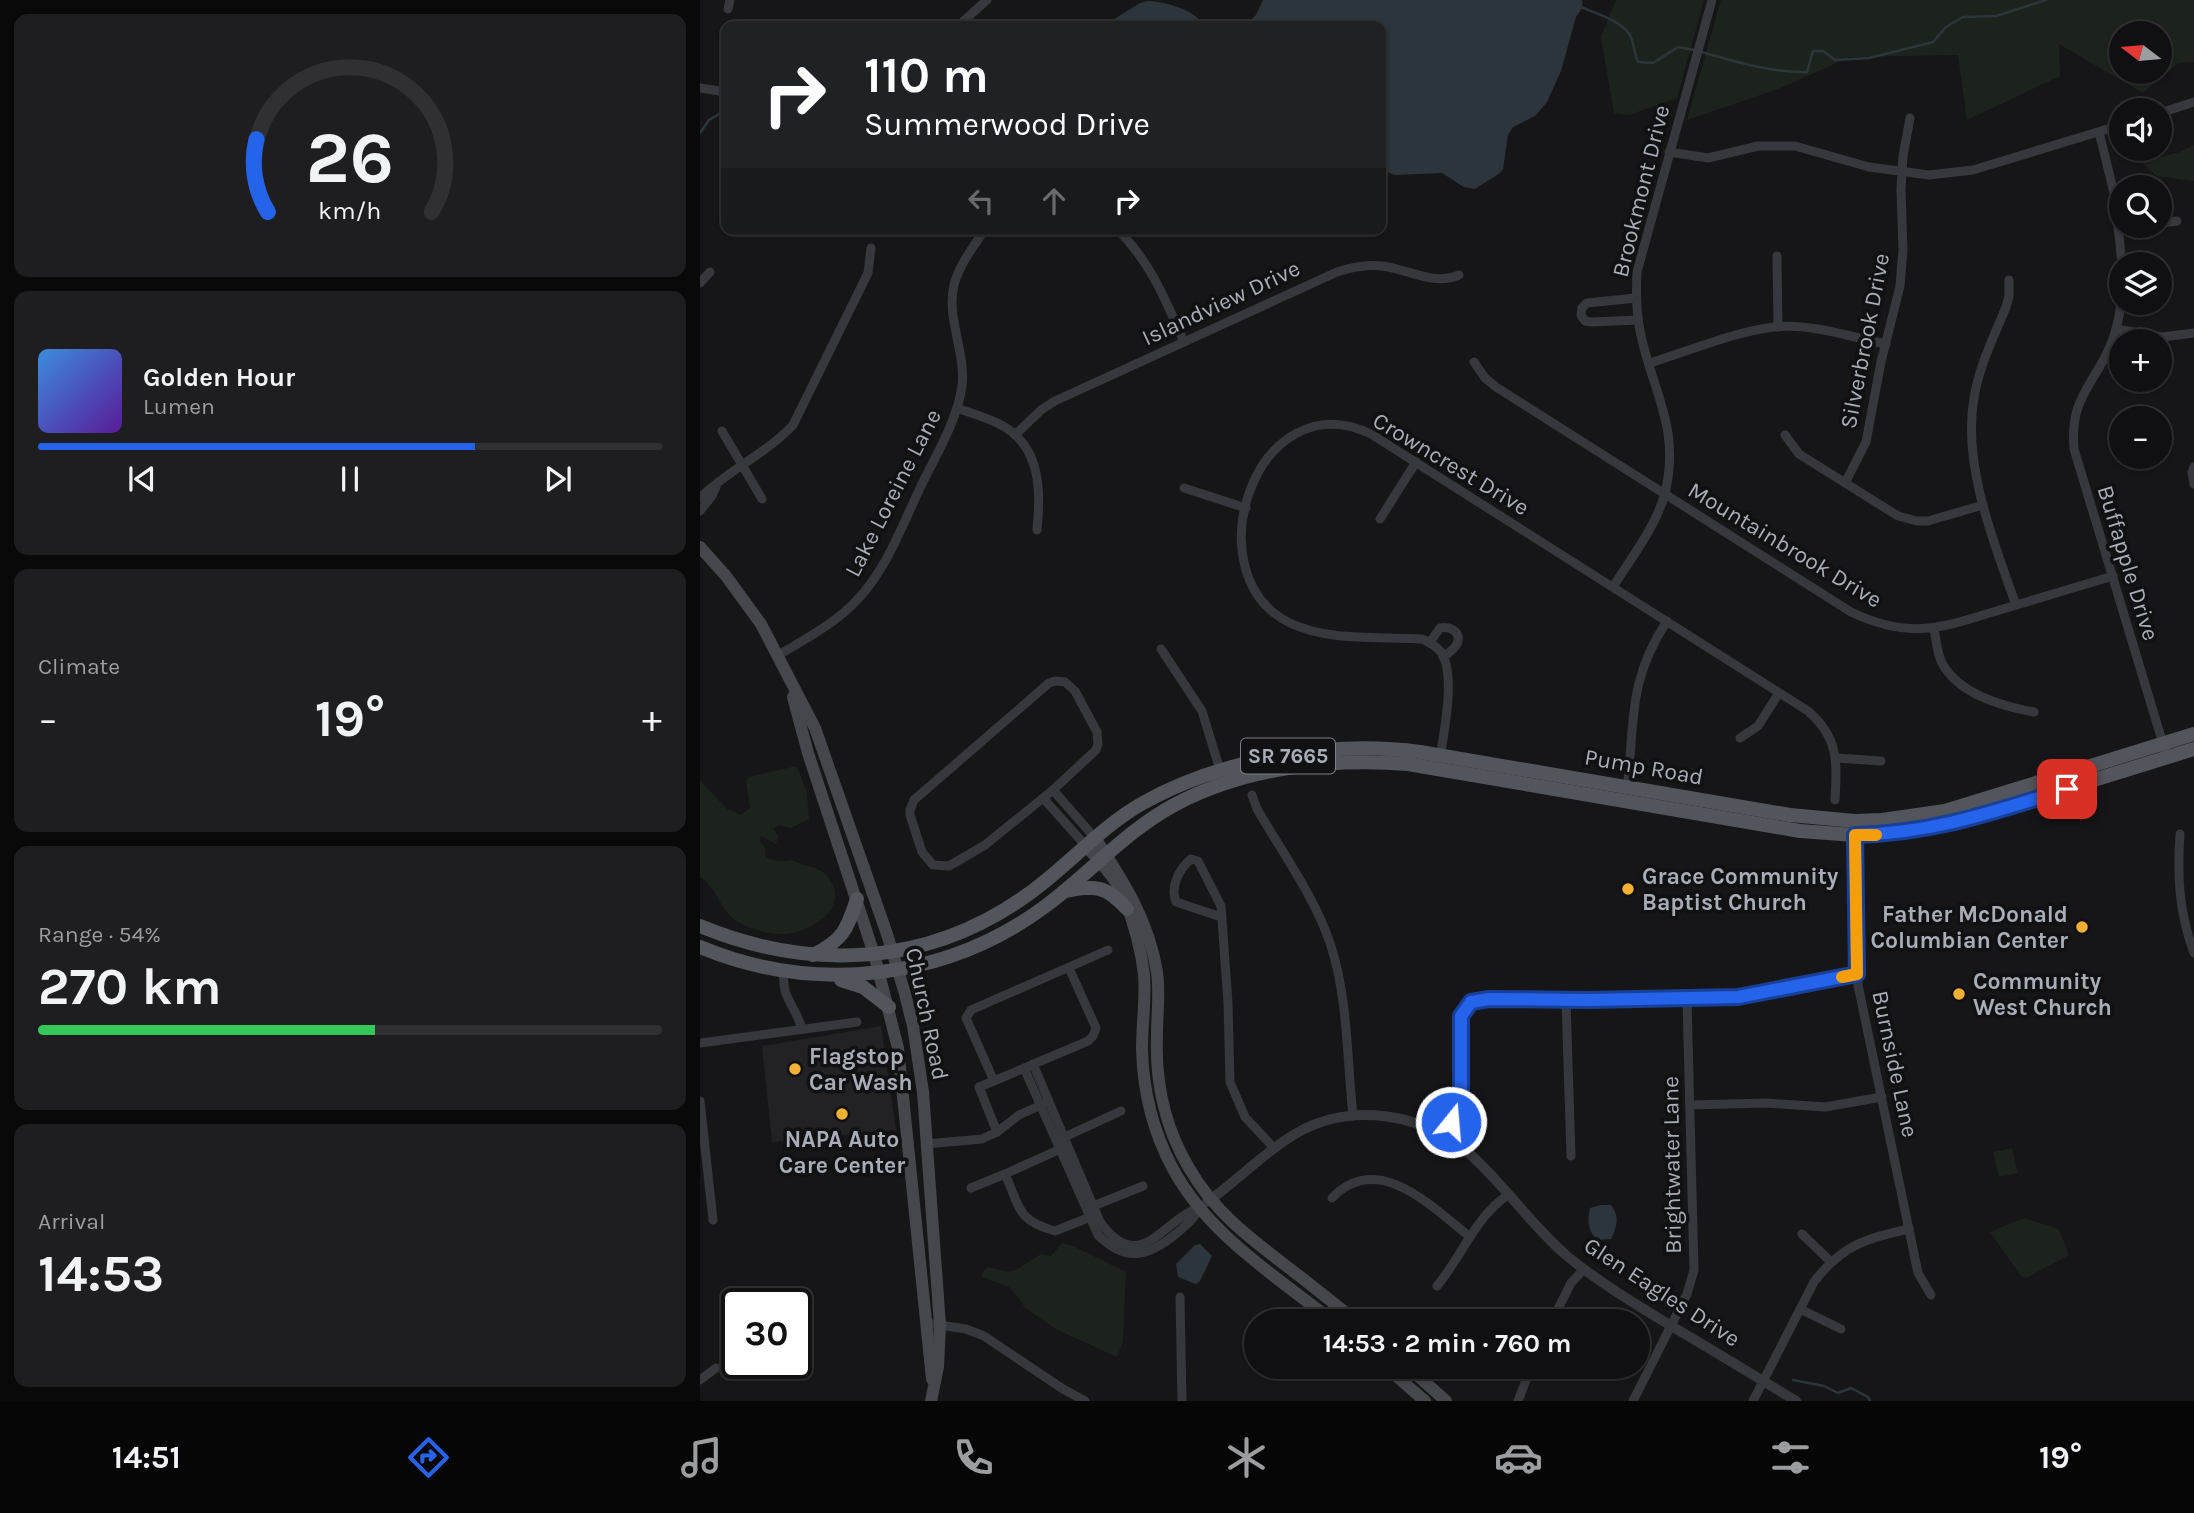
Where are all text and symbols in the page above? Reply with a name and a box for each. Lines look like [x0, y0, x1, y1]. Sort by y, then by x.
north arrow [2109, 21, 2172, 84]
map controls [2109, 21, 2172, 469]
text: 110 m [864, 47, 989, 104]
icon: right [749, 49, 840, 140]
button: sound [2109, 98, 2172, 161]
street label: Brookmont Drive [1607, 102, 1675, 280]
text: Summerwood Drive [864, 106, 1150, 143]
text: 26 [306, 115, 394, 200]
button: search [2109, 175, 2172, 238]
icon: left [962, 182, 1000, 220]
icon: ahead [1035, 182, 1073, 220]
icon: right [1108, 182, 1146, 220]
text: km/h [318, 196, 382, 225]
street label: Silverbrook Drive [1835, 251, 1895, 431]
button: layers [2109, 252, 2172, 315]
street label: Islandview Drive [1138, 255, 1304, 351]
button: + [2109, 329, 2172, 392]
text: Golden Hour [143, 362, 295, 393]
text: Lumen [143, 393, 215, 420]
street label: Lake Loreine Lane [839, 405, 947, 581]
button: − [2109, 406, 2172, 469]
street label: Crowncrest Drive [1368, 407, 1534, 521]
icon: previous [123, 460, 161, 498]
icon: pause [331, 460, 369, 498]
icon: next [539, 460, 577, 498]
street label: Mountainbrook Drive [1683, 476, 1887, 614]
street label: Buffapple Drive [2092, 482, 2164, 644]
text: Climate [38, 653, 120, 680]
text: 19° [315, 688, 385, 749]
text: − [38, 697, 58, 742]
text: + [642, 697, 662, 742]
road number: SR 7665 [1241, 738, 1335, 774]
street label: Pump Road [1583, 743, 1705, 791]
pin [2037, 759, 2097, 819]
icon: arrive [2048, 770, 2086, 808]
place label: Grace Community Baptist Church [1642, 863, 1839, 916]
marker: Grace Community Baptist Church [1620, 881, 1636, 897]
place label: Father McDonald Columbian Center [1871, 901, 2068, 954]
marker: Father McDonald Columbian Center [2074, 919, 2090, 935]
text: Range · 54% [38, 921, 161, 948]
street label: Church Road [900, 945, 954, 1083]
text: 270 km [38, 956, 221, 1017]
place label: Community West Church [1973, 968, 2112, 1021]
marker: Community West Church [1951, 986, 1967, 1002]
street label: Burnside Lane [1866, 988, 1924, 1140]
place label: Flagstop Car Wash [809, 1043, 913, 1096]
marker: Flagstop Car Wash [787, 1061, 803, 1077]
street label: Brightwater Lane [1657, 1076, 1687, 1254]
position arrow [1414, 1085, 1488, 1159]
marker: NAPA Auto Care Center [834, 1106, 850, 1122]
place label: NAPA Auto Care Center [779, 1126, 905, 1179]
text: Arrival [38, 1208, 105, 1235]
street label: Glen Eagles Drive [1579, 1232, 1745, 1352]
text: 14:53 [38, 1243, 164, 1304]
speed limit sign: 30 [721, 1288, 812, 1379]
text: 14:53 · 2 min · 760 m [1323, 1328, 1571, 1359]
icon: directions [404, 1433, 453, 1482]
icon: music [677, 1433, 726, 1482]
icon: phone [949, 1433, 998, 1482]
icon: climate [1222, 1433, 1271, 1482]
icon: car [1494, 1433, 1543, 1482]
icon: filters [1766, 1433, 1815, 1482]
text: 14:51 [112, 1439, 181, 1476]
text: 19° [2039, 1439, 2082, 1476]

